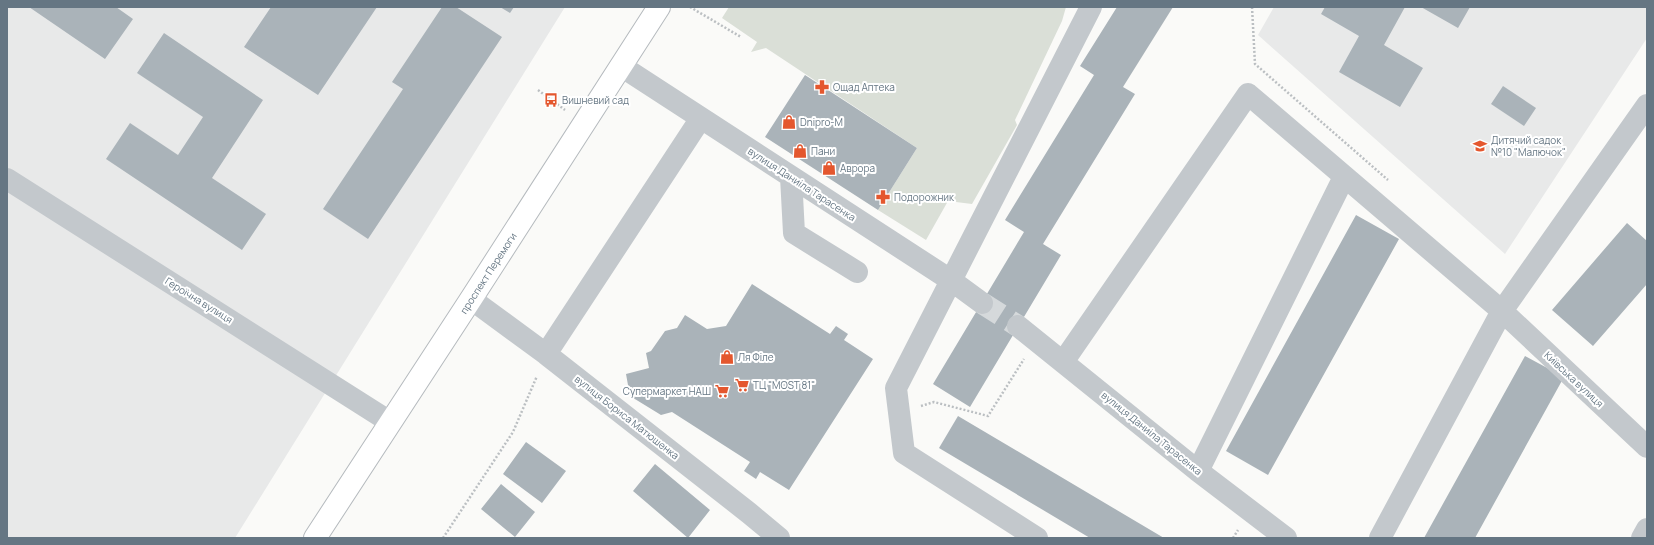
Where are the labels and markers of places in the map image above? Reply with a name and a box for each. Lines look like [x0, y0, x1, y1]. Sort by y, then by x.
pharmacy icon: Ощад Аптека [814, 79, 830, 95]
place label: Ощад Аптека [833, 80, 895, 94]
bus stop icon: Вишневий сад [543, 92, 559, 108]
place label: Вишневий сад [562, 93, 629, 107]
shop icon: Dnipro-M [781, 114, 797, 130]
place label: Dnipro-M [800, 115, 843, 129]
place label: Дитячий садок №10 "Малючок" [1491, 133, 1566, 159]
school or university icon: Дитячий садок №10 "Малючок" [1472, 138, 1488, 154]
shop icon: Пани [792, 143, 808, 159]
place label: Пани [811, 144, 835, 158]
shop icon: Аврора [821, 160, 837, 176]
place label: Аврора [840, 161, 875, 175]
pharmacy icon: Подорожник [875, 189, 891, 205]
place label: Подорожник [894, 190, 955, 204]
shop icon: Ля Філе [719, 349, 735, 365]
place label: Ля Філе [738, 350, 774, 364]
supermarket icon: ТЦ "MOST 81" [734, 377, 750, 393]
place label: ТЦ "MOST 81" [753, 378, 815, 392]
supermarket icon: Супермаркет НАШ [714, 383, 730, 399]
place label: Супермаркет НАШ [623, 384, 711, 398]

